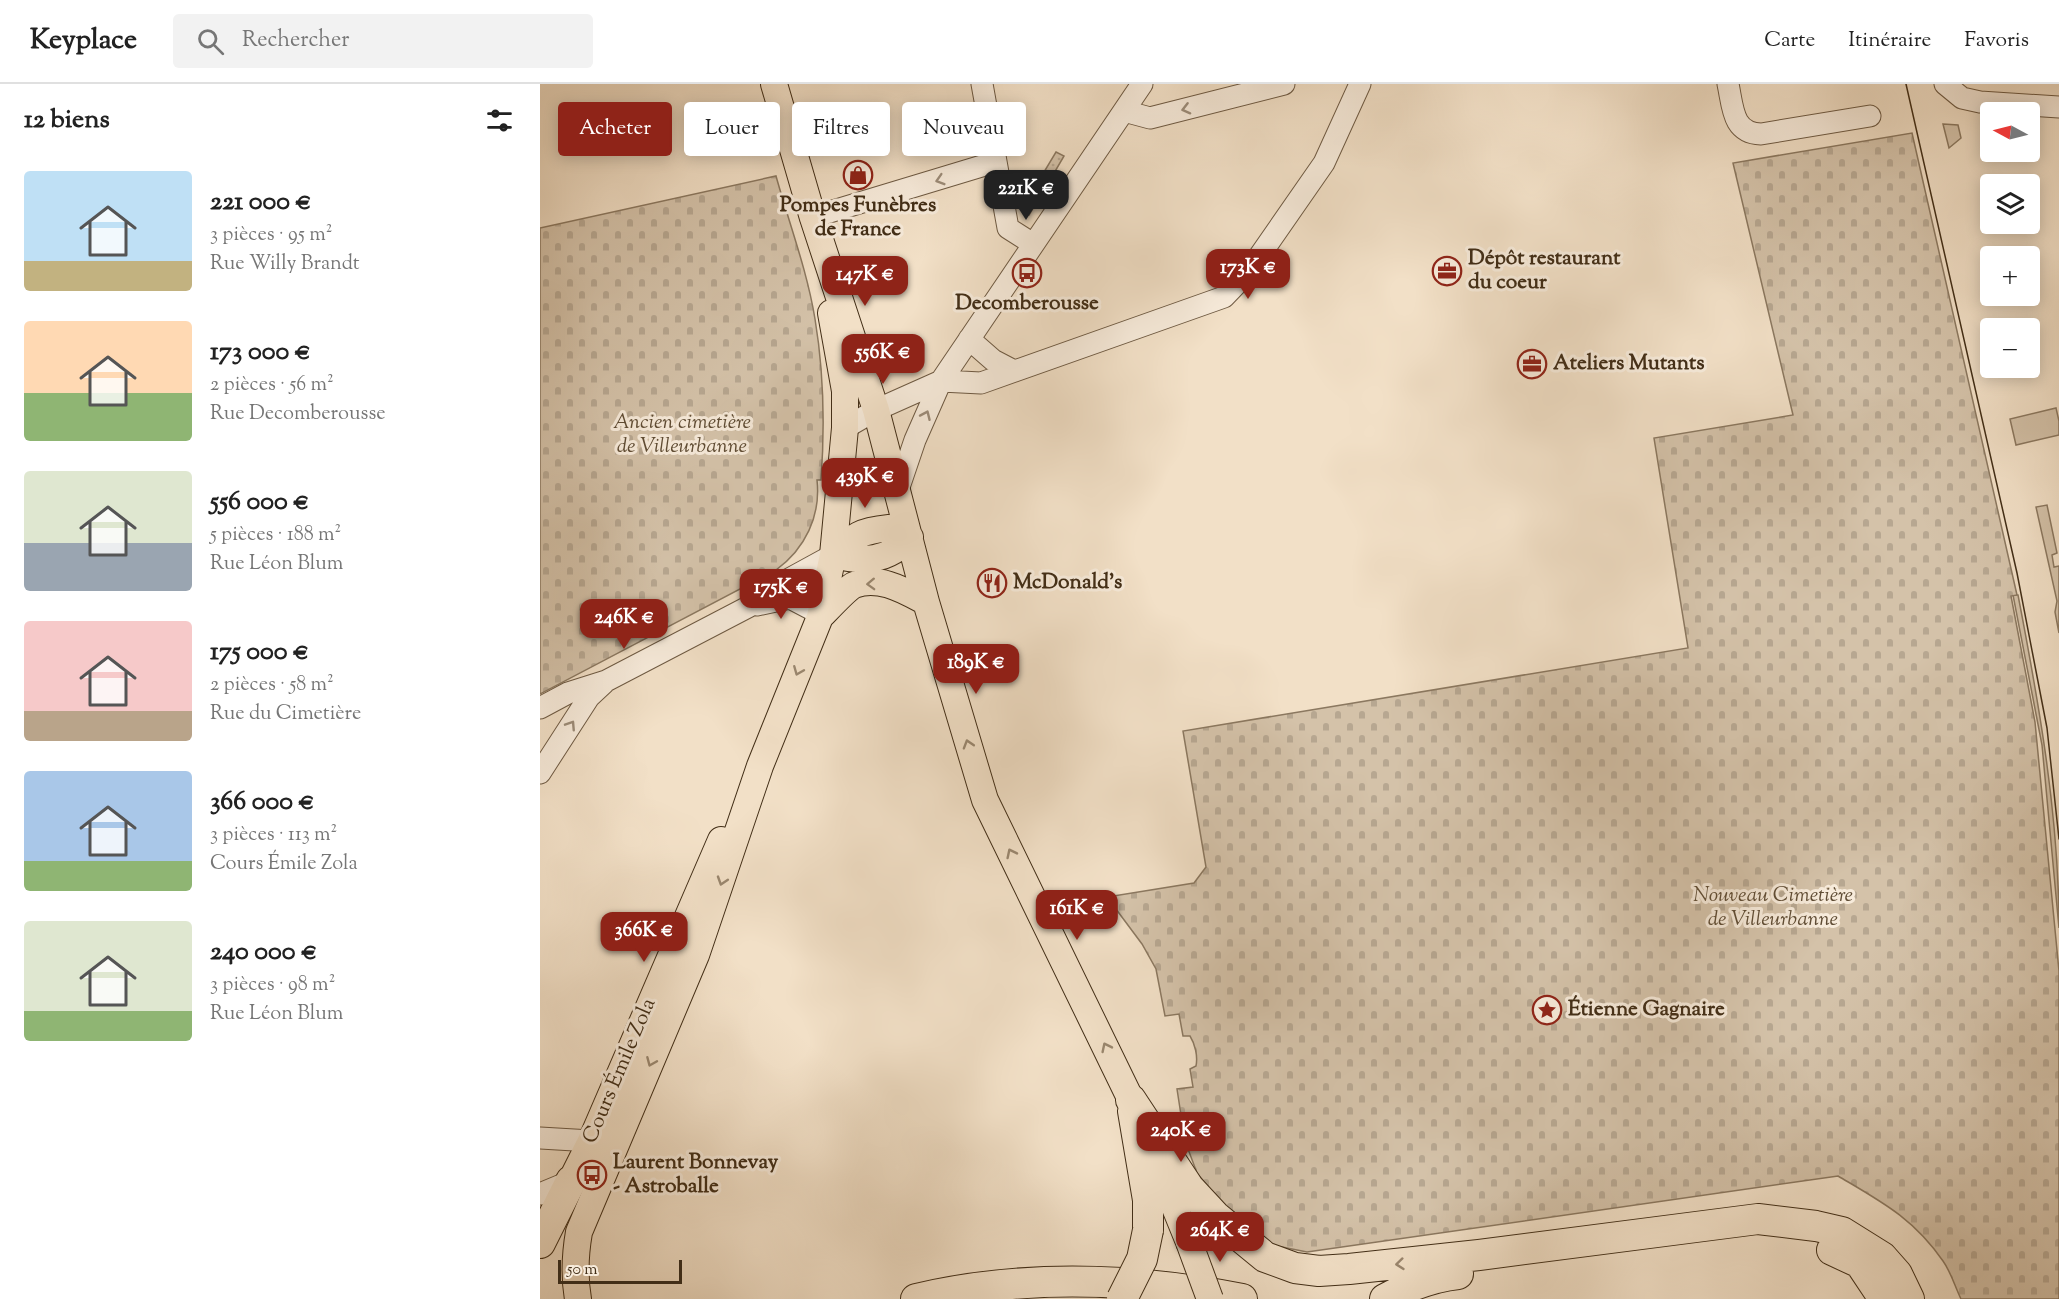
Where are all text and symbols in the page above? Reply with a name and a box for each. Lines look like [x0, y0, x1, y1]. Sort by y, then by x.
search box [173, 14, 593, 68]
text: Keyplace [30, 21, 137, 61]
icon: search [194, 25, 227, 58]
text: Rechercher [242, 25, 350, 57]
text: Carte [1764, 26, 1815, 56]
text: Itinéraire [1848, 26, 1931, 56]
text: Favoris [1964, 26, 2029, 56]
one-way arrow [1182, 101, 1192, 114]
text: 12 biens [24, 102, 110, 139]
chip: Acheter [558, 102, 672, 156]
chip: Louer [684, 102, 780, 156]
chip: Filtres [792, 102, 890, 156]
chip: Nouveau [902, 102, 1026, 156]
north arrow [1980, 102, 2040, 162]
map controls [1980, 102, 2040, 378]
icon: filters [483, 104, 516, 137]
shop icon: Pompes Funèbres de France [842, 159, 874, 191]
pin: 221K € [977, 170, 1075, 221]
one-way arrow [935, 173, 946, 185]
button: layers [1980, 174, 2040, 234]
text: 221K € [998, 175, 1054, 204]
text: 221 000 € [210, 184, 311, 221]
place label: Pompes Funèbres de France [780, 191, 936, 245]
icon: home [72, 195, 144, 267]
text: 3 pièces · 95 m² [210, 221, 332, 250]
place label: Dépôt restaurant du coeur [1468, 244, 1621, 298]
button: + [1980, 246, 2040, 306]
pin: 173K € [1199, 249, 1297, 300]
text: Rue Willy Brandt [210, 250, 360, 279]
text: 173K € [1220, 254, 1276, 283]
office icon: Dépôt restaurant du coeur [1431, 255, 1463, 287]
pin: 147K € [816, 256, 914, 307]
bus stop icon: Decomberousse [1011, 257, 1043, 289]
text: 147K € [836, 261, 894, 290]
place label: Decomberousse [955, 289, 1099, 319]
button: − [1980, 318, 2040, 378]
text: 173 000 € [210, 334, 311, 371]
pin: 556K € [834, 334, 932, 385]
text: 556K € [856, 339, 910, 368]
icon: home [72, 345, 144, 417]
office icon: Ateliers Mutants [1516, 348, 1548, 380]
place label: Ateliers Mutants [1553, 349, 1704, 379]
text: 2 pièces · 56 m² [210, 371, 334, 400]
text: Rue Decomberousse [210, 400, 386, 429]
park label: Ancien cimetière de Villeurbanne [613, 408, 751, 462]
one-way arrow [918, 411, 930, 422]
pin: 439K € [816, 458, 914, 509]
text: 439K € [836, 463, 894, 492]
text: 556 000 € [210, 484, 309, 521]
icon: home [72, 495, 144, 567]
text: 5 pièces · 188 m² [210, 521, 341, 550]
text: Rue Léon Blum [210, 550, 343, 579]
restaurant icon: McDonald's [976, 567, 1008, 599]
place label: McDonald's [1013, 568, 1122, 598]
pin: 175K € [732, 569, 830, 620]
text: 175K € [754, 574, 808, 603]
one-way arrow [867, 577, 876, 590]
pin: 246K € [575, 599, 673, 650]
text: 246K € [594, 604, 654, 633]
text: 175 000 € [210, 634, 309, 671]
pin: 189K € [927, 644, 1025, 695]
icon: home [72, 645, 144, 717]
text: 189K € [947, 649, 1005, 678]
one-way arrow [793, 665, 805, 676]
text: 2 pièces · 58 m² [210, 671, 334, 700]
text: Rue du Cimetière [210, 700, 361, 729]
one-way arrow [563, 721, 575, 731]
one-way arrow [963, 739, 975, 750]
text: 366 000 € [210, 784, 314, 821]
icon: home [72, 795, 144, 867]
text: 3 pièces · 113 m² [210, 821, 337, 850]
one-way arrow [1006, 849, 1018, 860]
text: Cours Émile Zola [210, 850, 358, 879]
one-way arrow [716, 875, 729, 886]
park label: Nouveau Cimetière de Villeurbanne [1693, 881, 1853, 935]
pin: 161K € [1028, 890, 1126, 941]
text: 161K € [1050, 895, 1104, 924]
pin: 366K € [595, 912, 693, 963]
text: 366K € [615, 917, 673, 946]
text: 240 000 € [210, 934, 317, 971]
icon: home [72, 945, 144, 1017]
text: 3 pièces · 98 m² [210, 971, 335, 1000]
street label: Cours Émile Zola [576, 993, 664, 1148]
place icon: Étienne Gagnaire [1531, 994, 1563, 1026]
place label: Étienne Gagnaire [1568, 995, 1725, 1025]
text: Rue Léon Blum [210, 1000, 343, 1029]
one-way arrow [1101, 1043, 1113, 1054]
one-way arrow [646, 1056, 658, 1067]
pin: 240K € [1132, 1112, 1230, 1163]
text: 240K € [1151, 1117, 1211, 1146]
place label: Laurent Bonnevay - Astroballe [613, 1148, 779, 1202]
bus stop icon: Laurent Bonnevay - Astroballe [576, 1159, 608, 1191]
pin: 264K € [1171, 1212, 1269, 1263]
text: 264K € [1190, 1217, 1250, 1246]
scale bar [558, 1257, 682, 1284]
one-way arrow [1396, 1257, 1405, 1270]
text: 50 m [567, 1259, 598, 1282]

